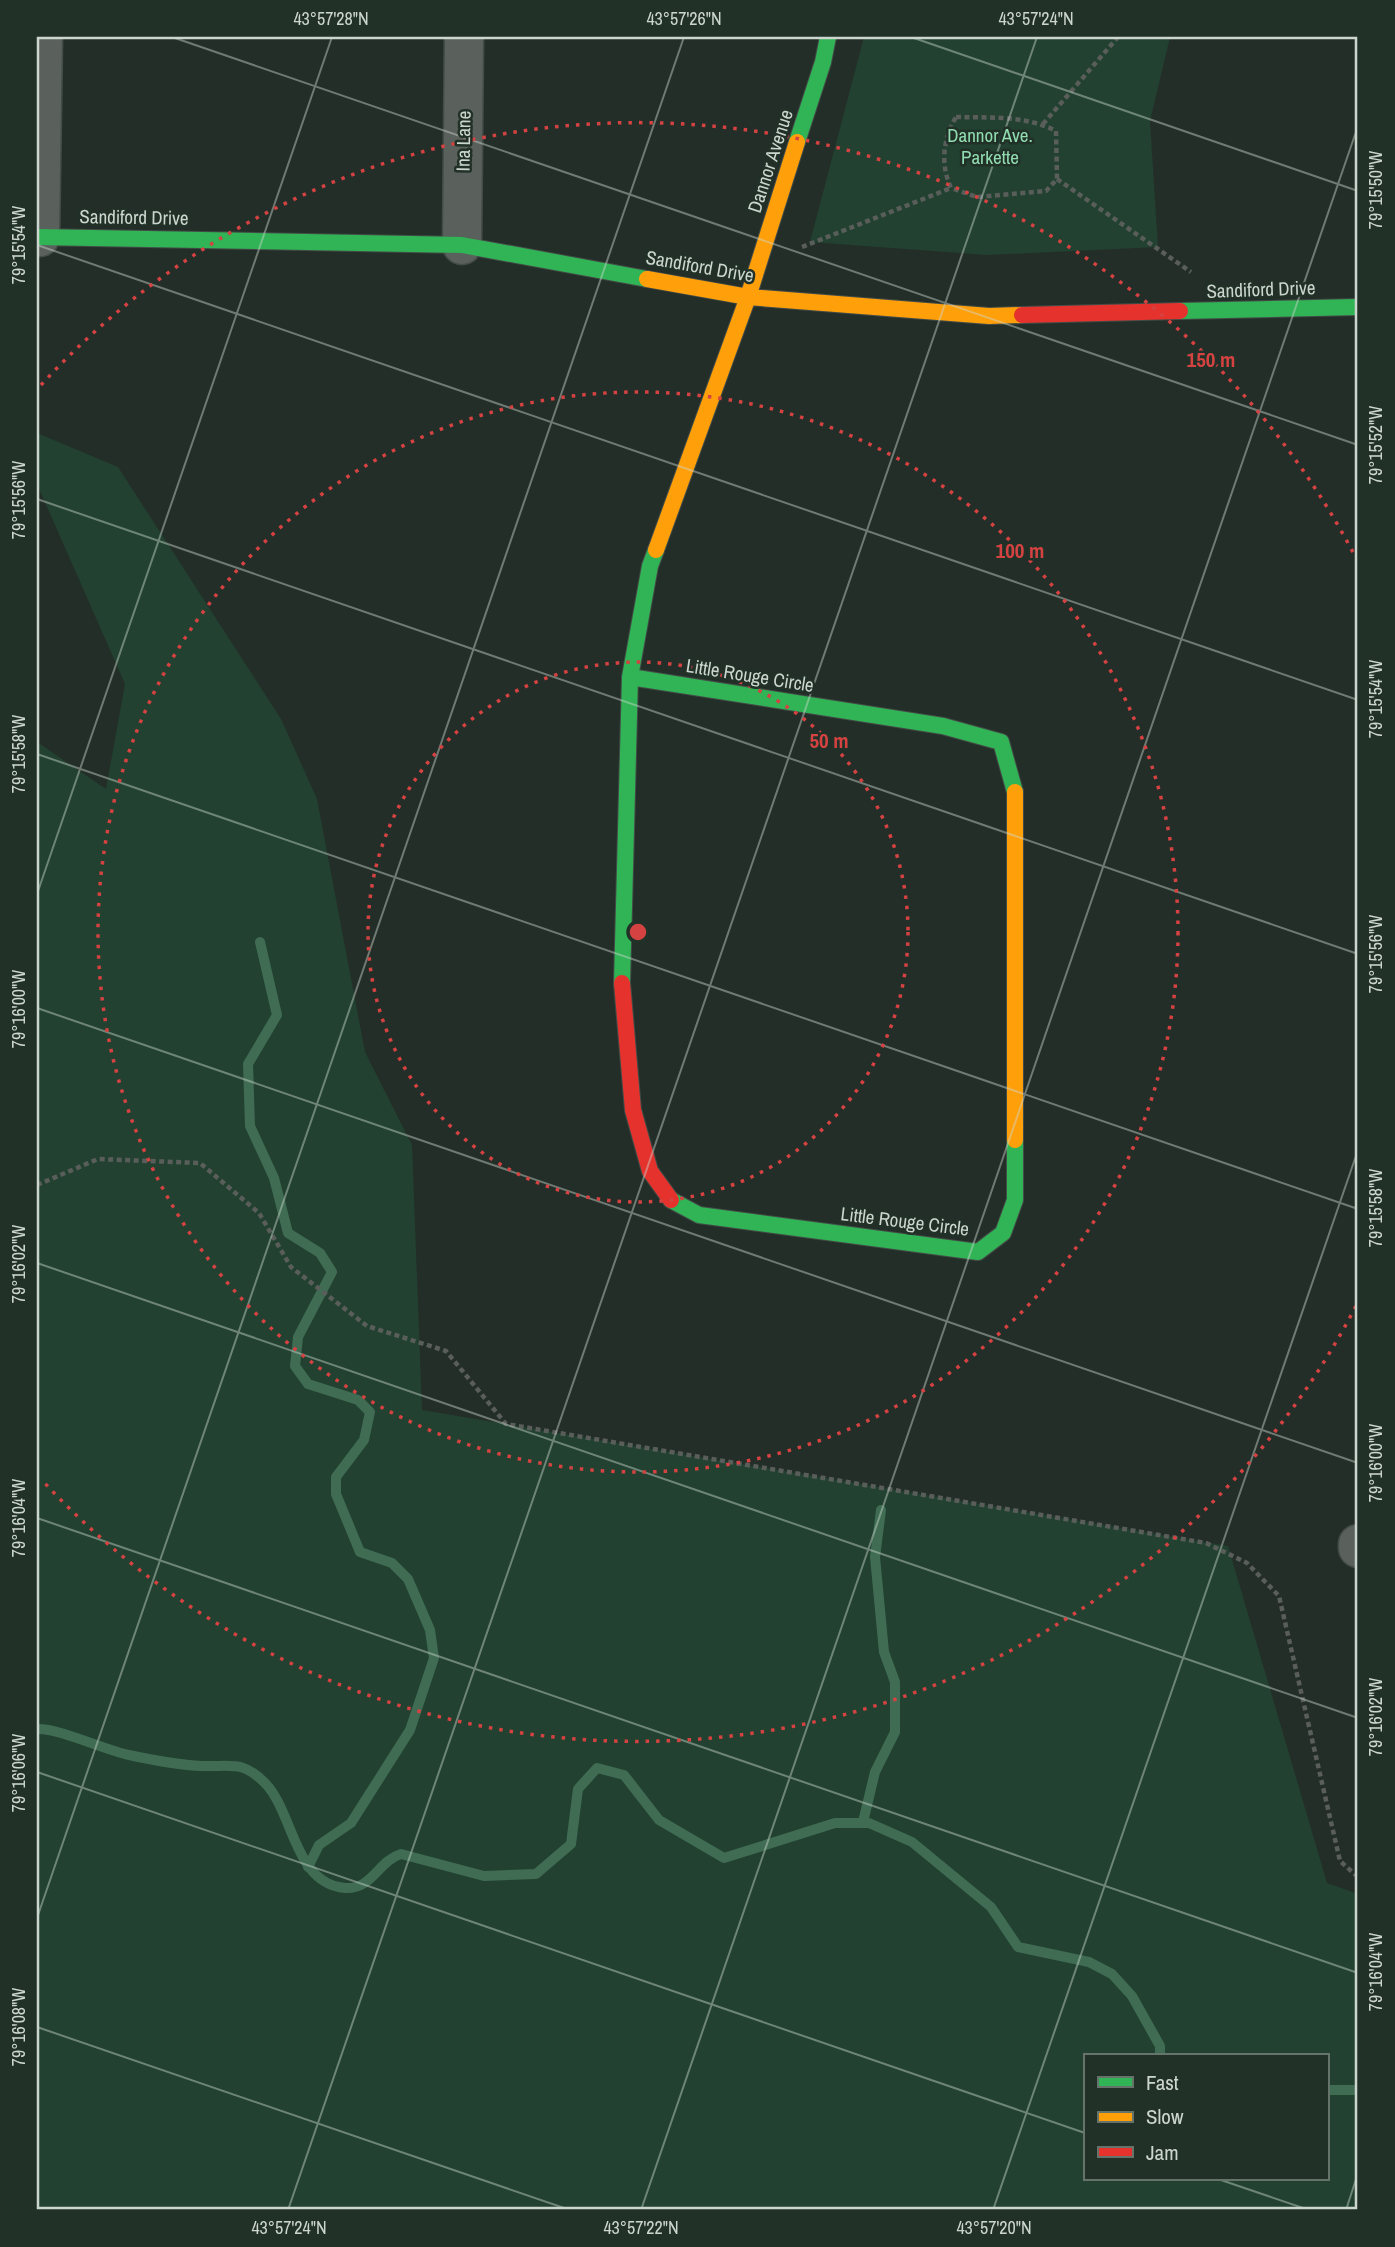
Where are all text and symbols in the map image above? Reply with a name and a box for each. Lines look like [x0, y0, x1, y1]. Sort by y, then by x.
text: 43°57'28"N [293, 6, 369, 31]
text: 43°57'26"N [646, 6, 722, 31]
text: 43°57'24"N [998, 6, 1074, 31]
street label: Dannor Avenue [741, 106, 799, 216]
street label: Ina Lane [449, 110, 477, 172]
park label: Dannor Ave. Parkette [947, 122, 1033, 170]
text: 79°15'50"W [1363, 151, 1388, 229]
street label: Sandiford Drive [79, 203, 189, 231]
text: 79°15'54"W [6, 206, 31, 284]
street label: Sandiford Drive [644, 244, 756, 288]
street label: Sandiford Drive [1206, 274, 1316, 304]
text: 150 m [1187, 345, 1235, 374]
text: 79°15'52"W [1363, 406, 1388, 484]
text: 79°15'56"W [6, 461, 31, 539]
text: 100 m [996, 536, 1044, 565]
street label: Little Rouge Circle [684, 652, 816, 698]
text: 79°15'54"W [1363, 660, 1388, 738]
text: 79°15'58"W [6, 715, 31, 793]
text: 50 m [809, 726, 849, 755]
text: 79°15'56"W [1363, 915, 1388, 993]
centre of rings [626, 920, 650, 944]
text: 79°16'00"W [6, 970, 31, 1048]
text: 79°15'58"W [1363, 1169, 1388, 1247]
street label: Little Rouge Circle [839, 1200, 971, 1242]
text: 79°16'02"W [6, 1225, 31, 1303]
text: 79°16'00"W [1363, 1424, 1388, 1502]
text: 79°16'04"W [6, 1479, 31, 1557]
text: 79°16'02"W [1363, 1678, 1388, 1756]
text: 79°16'06"W [6, 1734, 31, 1812]
text: 79°16'04"W [1363, 1933, 1388, 2011]
text: 79°16'08"W [6, 1988, 31, 2066]
legend [1084, 2054, 1328, 2180]
text: Fast [1146, 2068, 1179, 2097]
text: Slow [1146, 2102, 1184, 2131]
text: Jam [1146, 2138, 1179, 2167]
text: 43°57'24"N [251, 2215, 327, 2240]
text: 43°57'22"N [603, 2215, 679, 2240]
text: 43°57'20"N [956, 2215, 1032, 2240]

